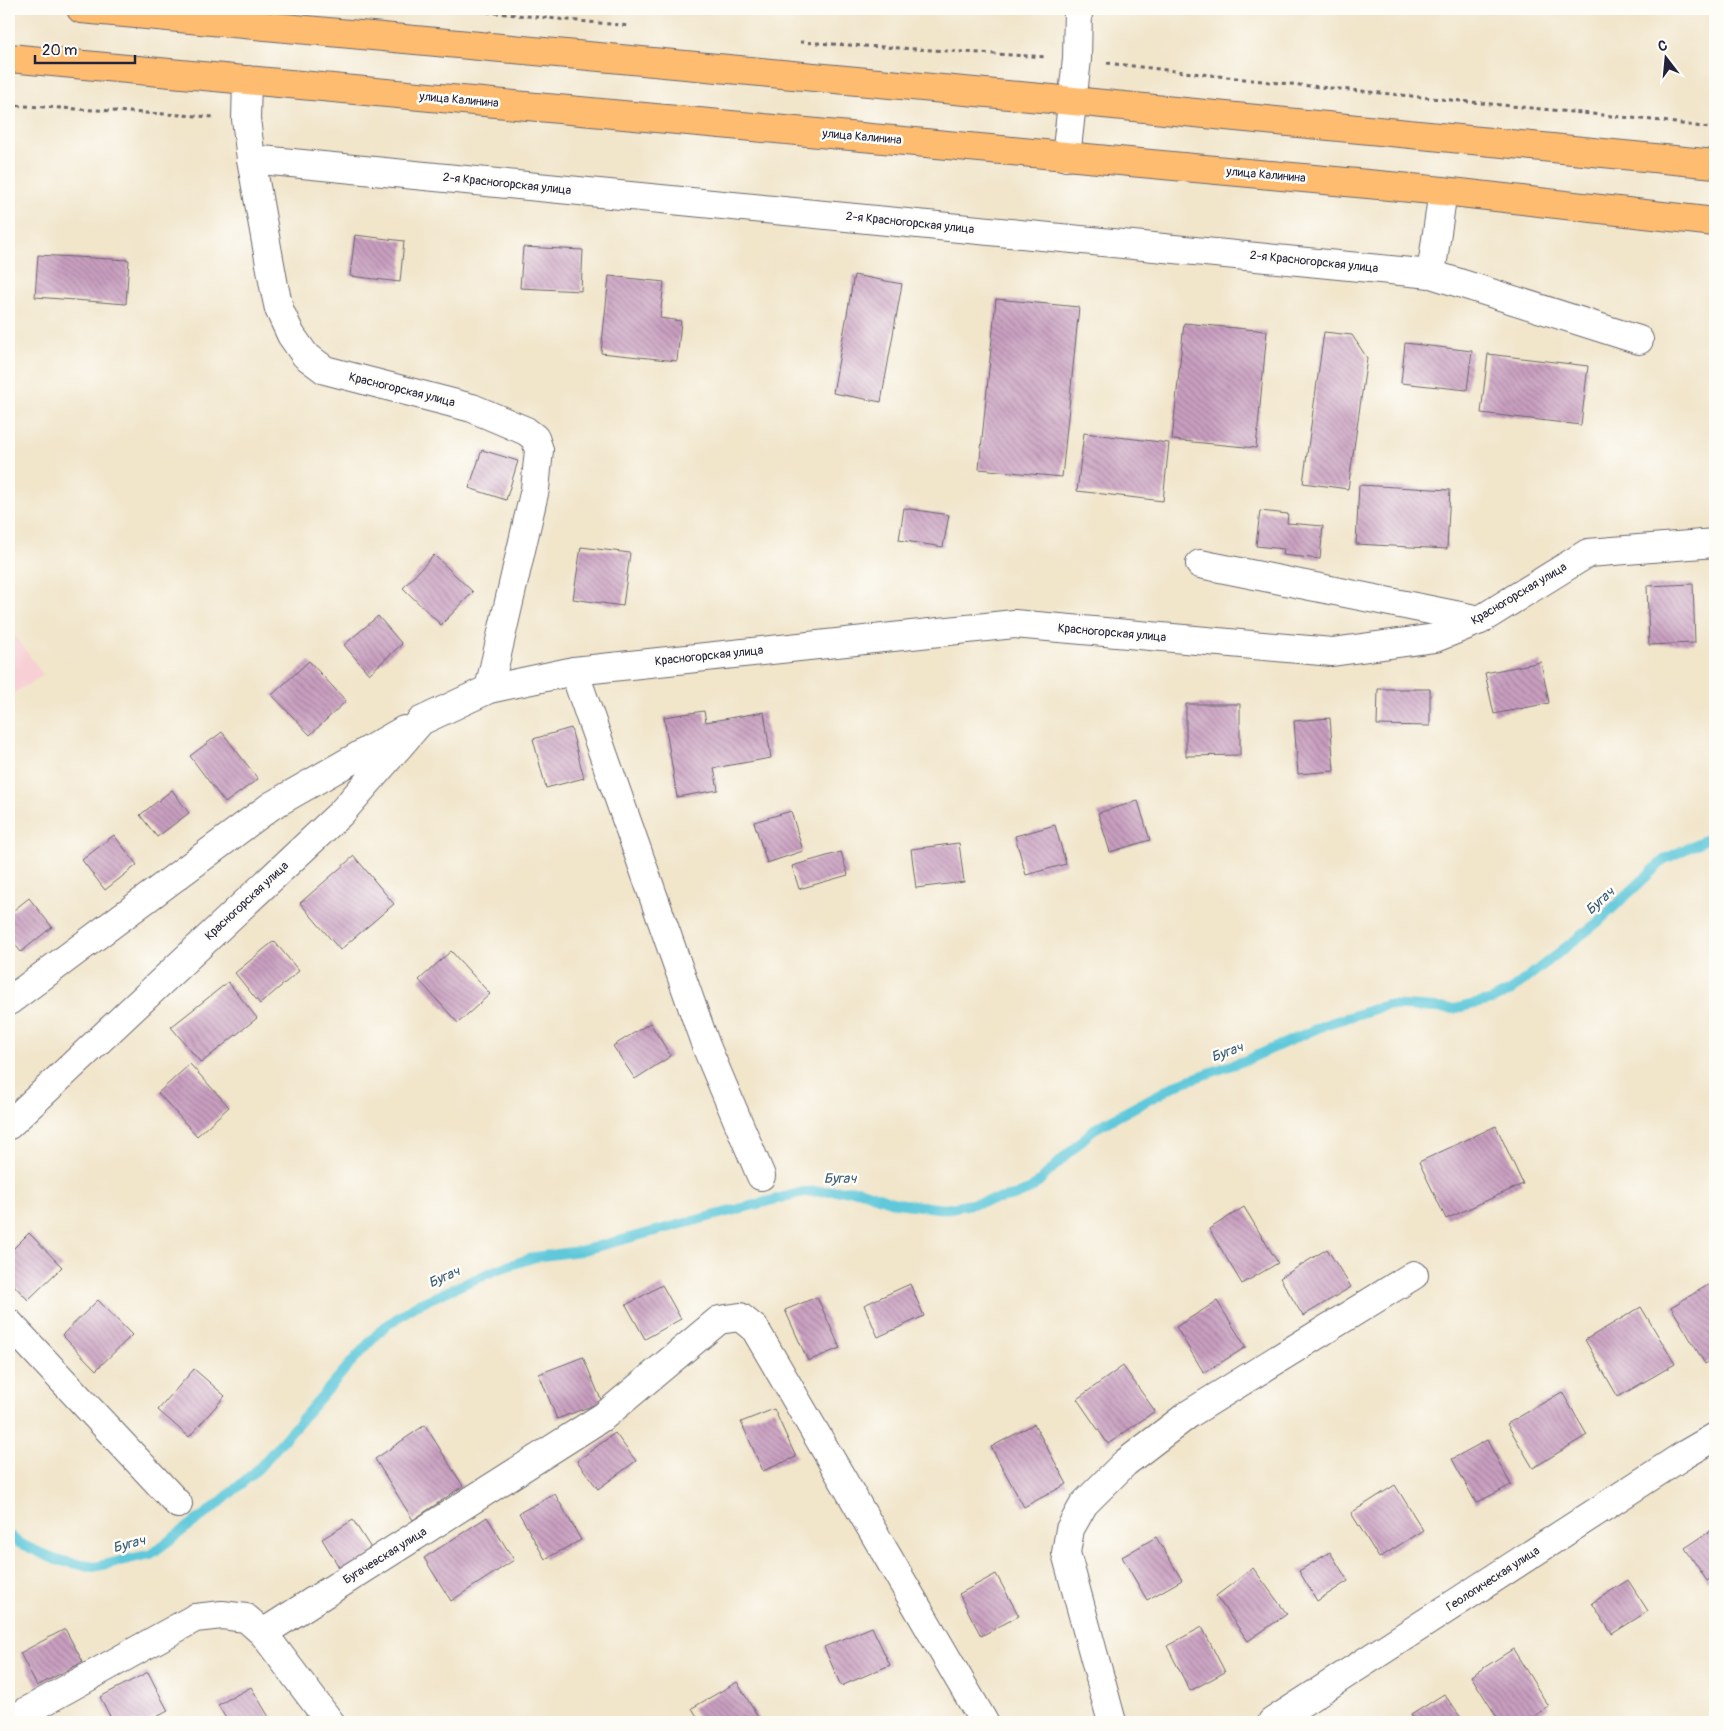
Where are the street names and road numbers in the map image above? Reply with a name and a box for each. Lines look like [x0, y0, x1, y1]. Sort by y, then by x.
street label: улица Калинина [418, 89, 500, 111]
street label: улица Калинина [821, 126, 903, 148]
street label: улица Калинина [1225, 164, 1307, 186]
street label: 2-я Красногорская улица [442, 170, 572, 198]
street label: 2-я Красногорская улица [845, 209, 975, 237]
street label: 2-я Красногорская улица [1249, 248, 1379, 276]
street label: Красногорская улица [347, 370, 457, 411]
street label: Красногорская улица [1468, 559, 1570, 628]
street label: Красногорская улица [1057, 621, 1167, 645]
street label: Красногорская улица [654, 643, 764, 669]
street label: Красногорская улица [202, 858, 292, 944]
street label: Бугачевская улица [340, 1524, 430, 1588]
street label: Геологическая улица [1444, 1543, 1543, 1615]

